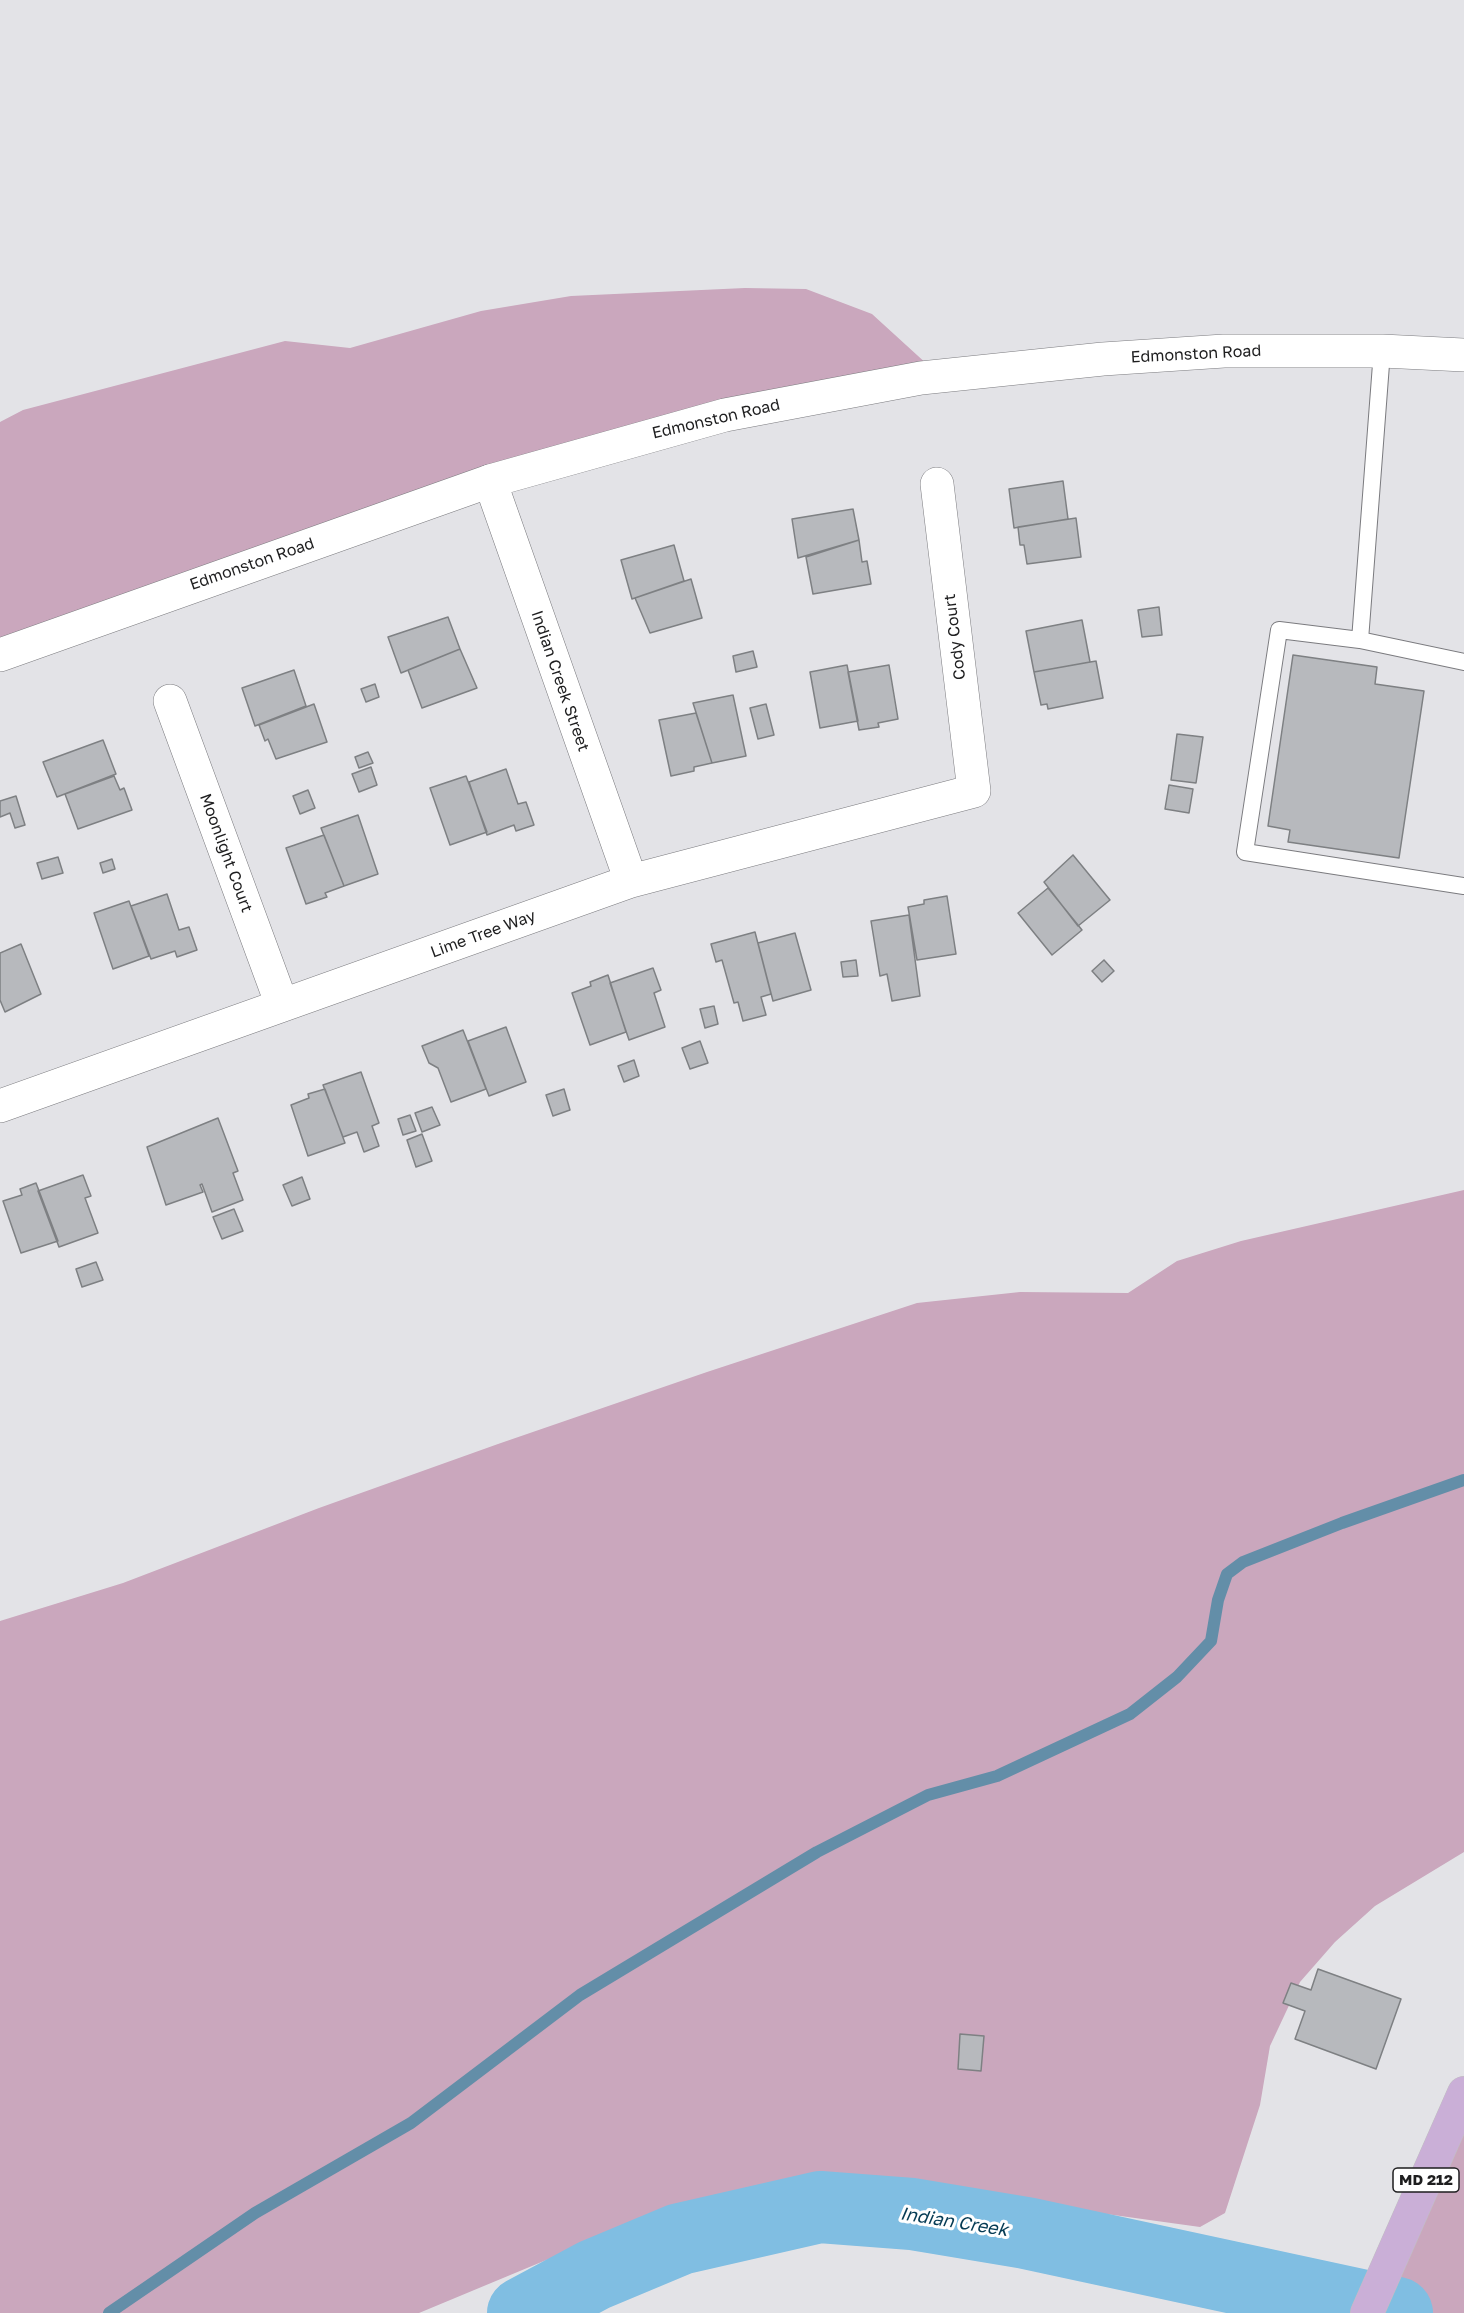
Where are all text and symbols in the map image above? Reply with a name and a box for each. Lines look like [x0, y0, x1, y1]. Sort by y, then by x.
street label: Edmonston Road [1130, 341, 1262, 367]
street label: Edmonston Road [650, 395, 782, 443]
street label: Edmonston Road [187, 534, 317, 594]
street label: Cody Court [940, 593, 970, 681]
street label: Indian Creek Street [527, 608, 593, 754]
street label: Moonlight Court [196, 791, 256, 915]
street label: Lime Tree Way [428, 906, 538, 962]
road number: MD 212 [1393, 2168, 1459, 2192]
water label: Indian Creek [899, 2203, 1009, 2241]

